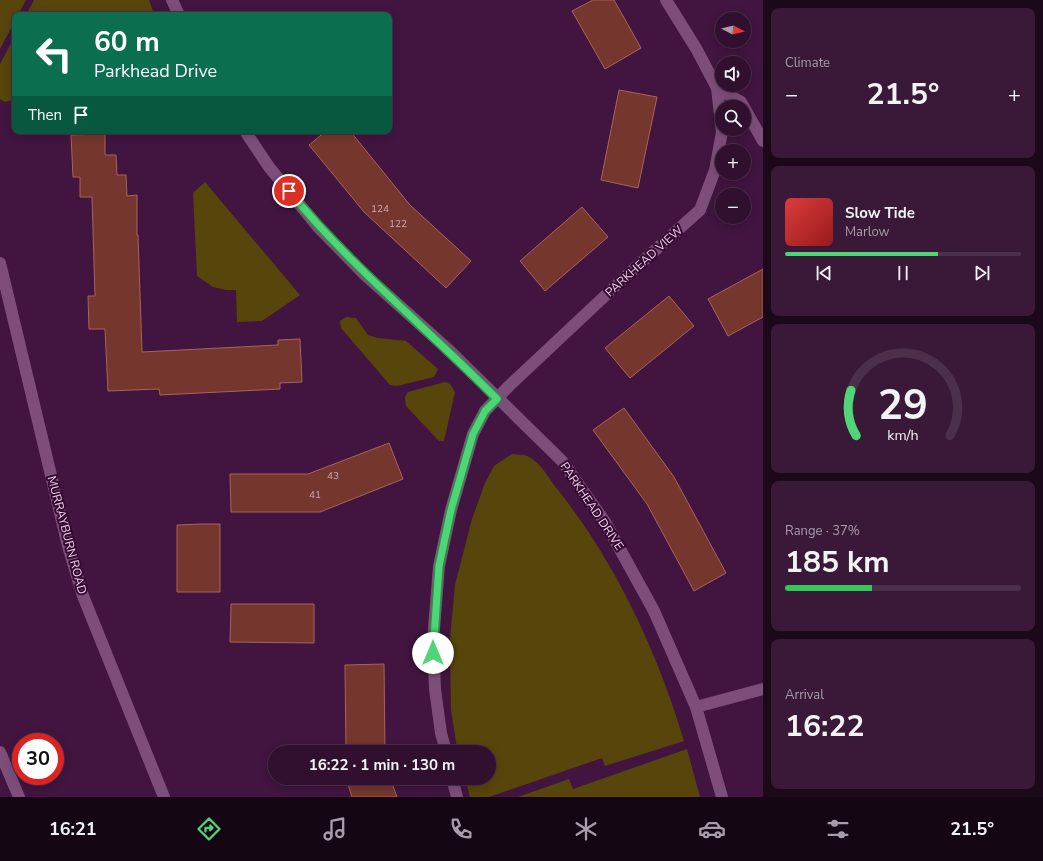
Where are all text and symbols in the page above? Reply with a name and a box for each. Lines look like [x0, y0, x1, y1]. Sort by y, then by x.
north arrow [715, 12, 751, 48]
map controls [715, 12, 751, 224]
text: 60 m [94, 23, 160, 61]
icon: left [28, 28, 80, 80]
text: Climate [785, 54, 830, 72]
button: sound [715, 56, 751, 92]
text: Parkhead Drive [94, 59, 217, 83]
text: 21.5° [867, 74, 939, 115]
text: − [785, 80, 798, 110]
text: + [1008, 80, 1021, 110]
button: search [715, 100, 751, 136]
icon: arrive [70, 104, 92, 126]
text: Then [28, 105, 62, 125]
button: + [715, 144, 751, 180]
pin [272, 174, 306, 208]
icon: arrive [278, 180, 300, 202]
button: − [715, 188, 751, 224]
house number: 124 [371, 202, 389, 216]
text: Slow Tide [845, 203, 915, 223]
house number: 122 [389, 217, 407, 231]
street label: PARKHEAD VIEW [602, 222, 686, 300]
text: Marlow [845, 223, 890, 241]
icon: previous [813, 262, 835, 284]
icon: pause [892, 262, 914, 284]
icon: next [971, 262, 993, 284]
text: 29 [878, 377, 928, 434]
text: km/h [887, 426, 919, 445]
street label: PARKHEAD DRIVE [557, 459, 627, 553]
house number: 43 [327, 469, 339, 483]
street label: MURRAYBURN ROAD [44, 474, 91, 596]
house number: 41 [309, 488, 321, 502]
text: Range · 37% [785, 522, 860, 540]
text: 185 km [785, 542, 890, 583]
position arrow [412, 632, 454, 674]
text: Arrival [785, 686, 824, 704]
text: 16:22 [785, 706, 864, 747]
speed limit sign: 30 [12, 733, 64, 785]
text: 16:22 · 1 min · 130 m [309, 755, 455, 775]
icon: directions [195, 815, 223, 843]
icon: music [321, 815, 349, 843]
icon: phone [447, 815, 475, 843]
icon: climate [572, 815, 600, 843]
icon: car [698, 815, 726, 843]
icon: filters [824, 815, 852, 843]
text: 16:21 [49, 817, 97, 841]
text: 21.5° [950, 817, 994, 841]

